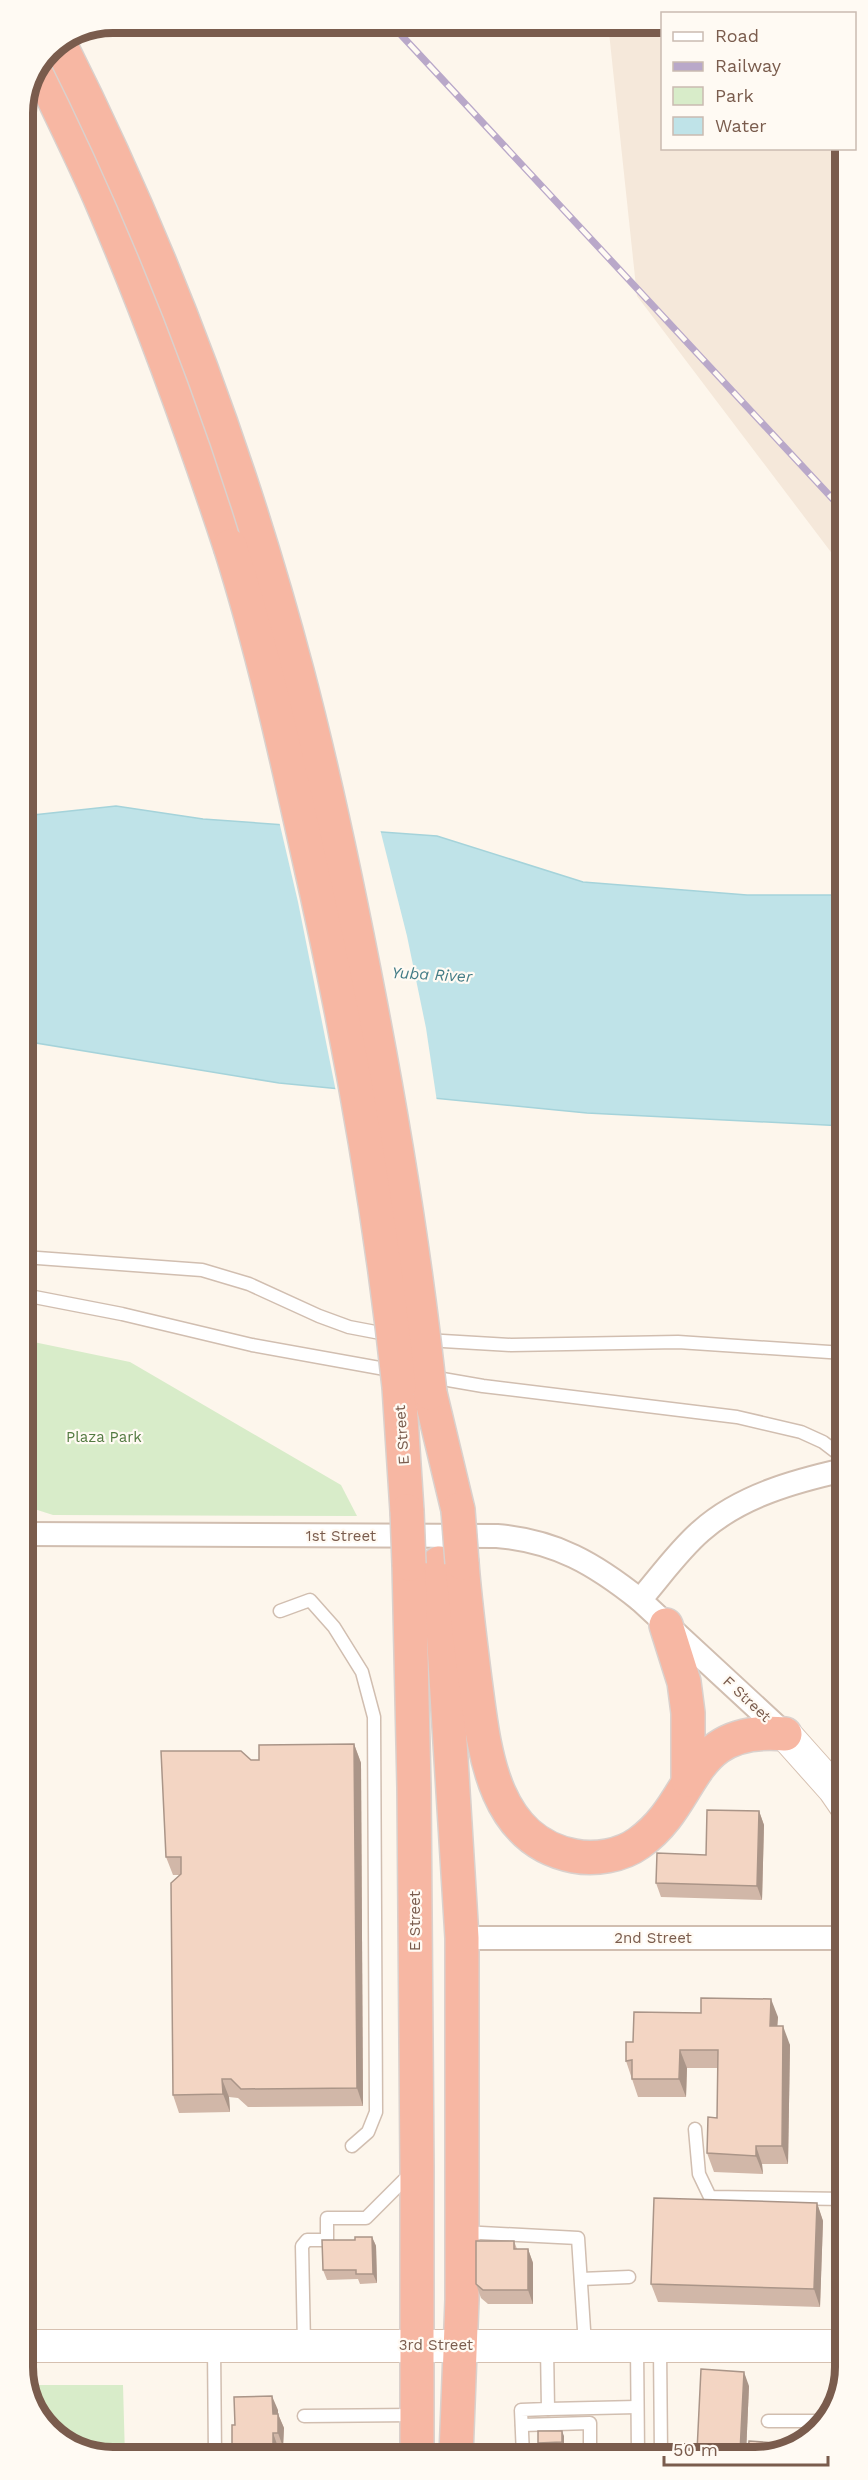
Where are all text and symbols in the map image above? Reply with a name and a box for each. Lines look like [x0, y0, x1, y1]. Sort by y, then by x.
legend [661, 12, 856, 150]
text: Road [715, 25, 759, 46]
text: Railway [715, 55, 782, 76]
text: Park [715, 85, 754, 106]
text: Water [715, 115, 767, 136]
water label: Yuba River [391, 963, 474, 986]
street label: E Street [391, 1404, 413, 1465]
park label: Plaza Park [66, 1428, 142, 1446]
street label: 1st Street [306, 1527, 377, 1545]
street label: F Street [719, 1672, 775, 1726]
street label: E Street [406, 1890, 424, 1951]
street label: 2nd Street [614, 1929, 693, 1947]
street label: 3rd Street [399, 2336, 474, 2354]
scale bar [664, 2429, 828, 2467]
text: 50 m [673, 2439, 718, 2460]

